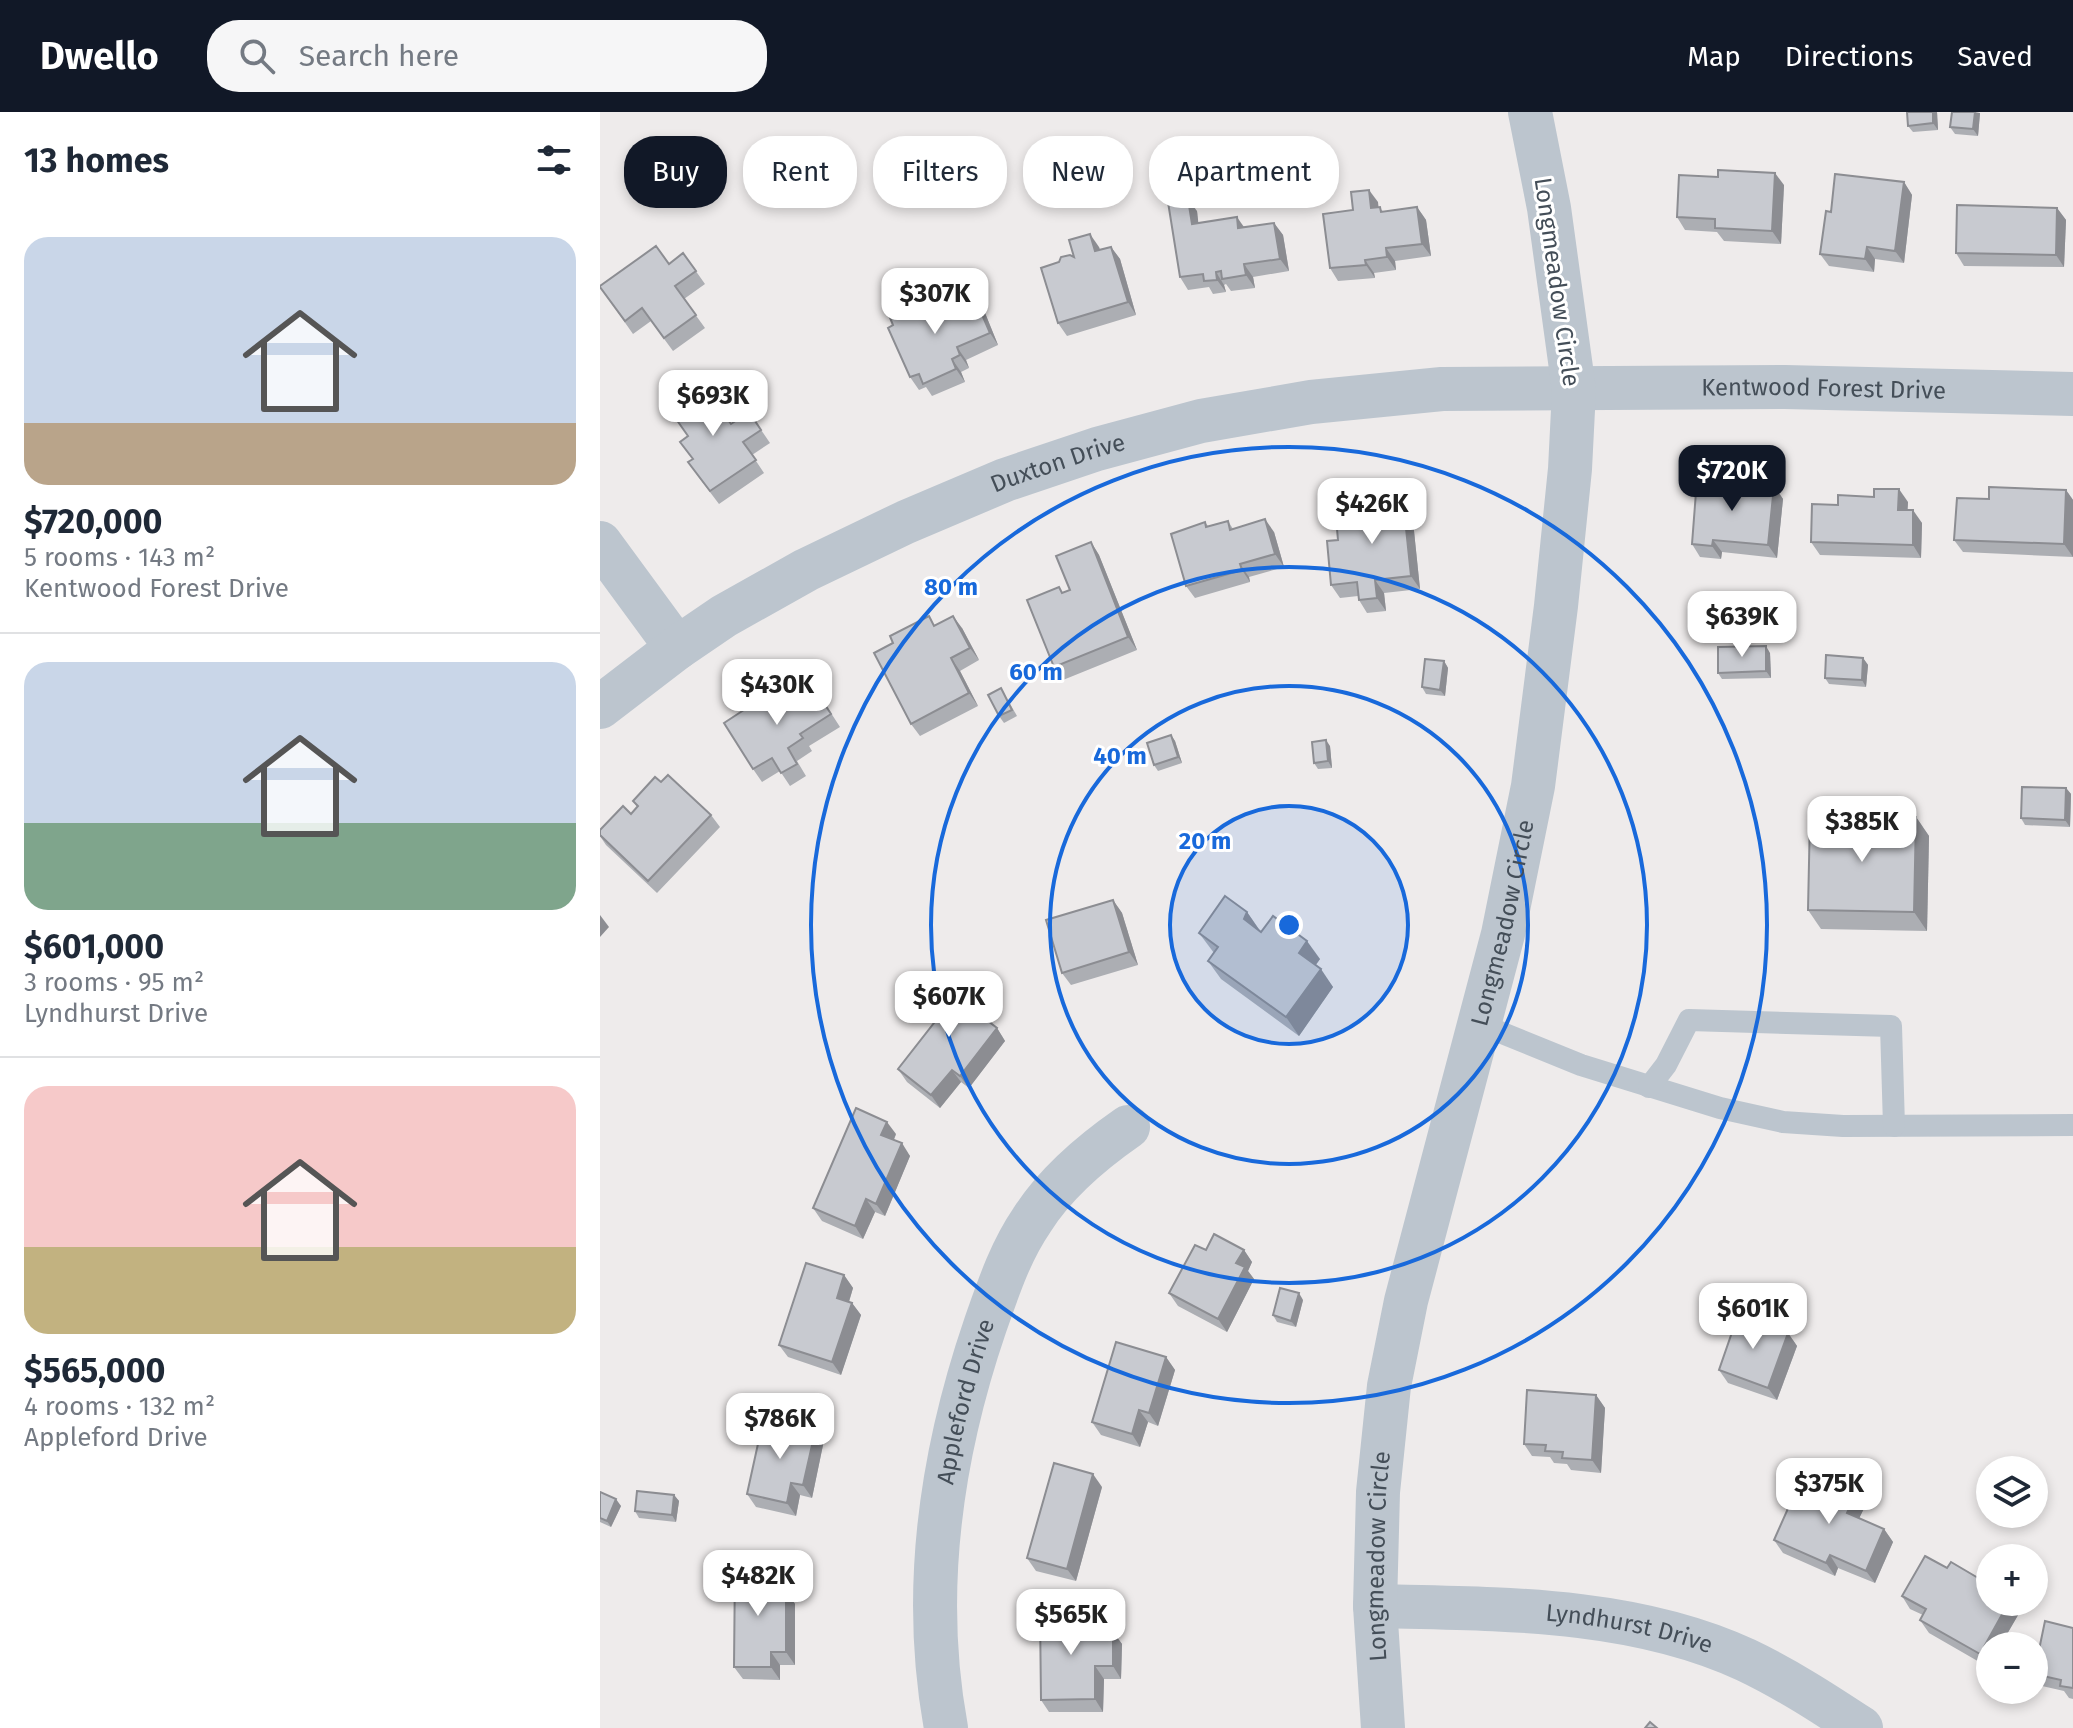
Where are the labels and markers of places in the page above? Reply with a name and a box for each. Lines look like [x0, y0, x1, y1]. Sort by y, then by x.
pin: $307K [879, 268, 991, 336]
pin: $693K [657, 370, 769, 438]
pin: $720K [1676, 445, 1788, 513]
pin: $426K [1316, 478, 1428, 546]
pin: $639K [1686, 591, 1798, 659]
pin: $430K [721, 659, 833, 727]
pin: $385K [1806, 796, 1918, 864]
centre of rings [1275, 911, 1303, 939]
pin: $607K [893, 971, 1005, 1039]
pin: $601K [1697, 1283, 1809, 1351]
pin: $786K [724, 1393, 836, 1461]
pin: $375K [1773, 1458, 1885, 1526]
pin: $482K [702, 1550, 814, 1618]
pin: $565K [1015, 1589, 1127, 1657]

